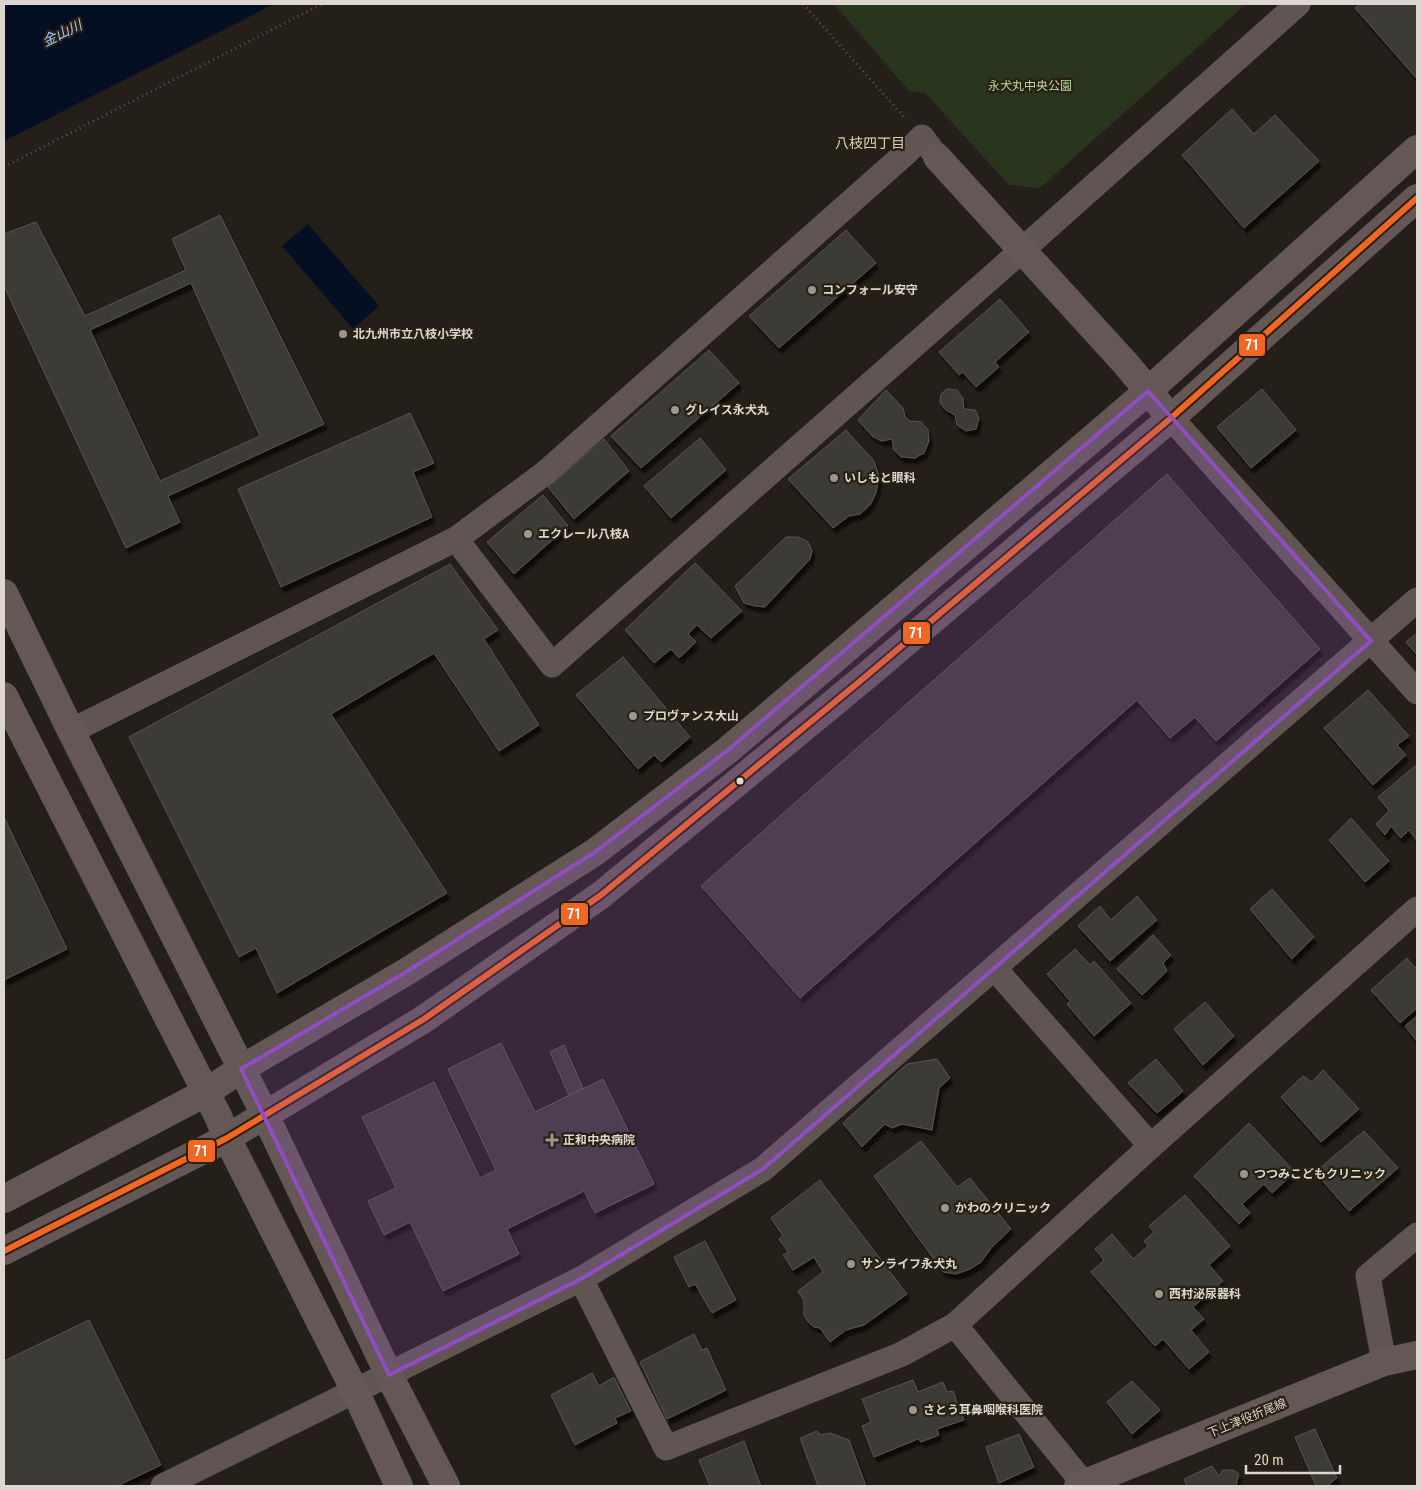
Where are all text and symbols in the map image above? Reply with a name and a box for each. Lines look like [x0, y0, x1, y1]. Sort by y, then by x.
water label: 金山川 [40, 16, 86, 49]
park label: 永犬丸中央公園 [988, 79, 1072, 93]
district label: 八枝四丁目 [835, 135, 905, 151]
place label: コンフォール安守 [822, 283, 918, 297]
marker: コンフォール安守 [806, 284, 818, 296]
place label: 北九州市立八枝小学校 [353, 327, 473, 341]
marker: 北九州市立八枝小学校 [337, 328, 349, 340]
line badge: 71 [1238, 333, 1266, 357]
text: 71 [1245, 337, 1259, 353]
place label: グレイス永犬丸 [685, 403, 769, 417]
marker: グレイス永犬丸 [669, 404, 681, 416]
place label: いしもと眼科 [844, 471, 916, 485]
marker: いしもと眼科 [828, 472, 840, 484]
place label: エクレール八枝A [538, 527, 630, 541]
marker: エクレール八枝A [522, 528, 534, 540]
line badge: 71 [902, 621, 931, 645]
text: 71 [909, 625, 923, 641]
place label: プロヴァンス大山 [643, 709, 739, 723]
marker: プロヴァンス大山 [627, 710, 639, 722]
unlabelled marker [735, 776, 745, 786]
line badge: 71 [560, 902, 589, 926]
text: 71 [567, 906, 581, 922]
marker: 正和中央病院 [545, 1133, 559, 1147]
place label: 正和中央病院 [563, 1133, 635, 1147]
line badge: 71 [187, 1139, 216, 1163]
text: 71 [194, 1143, 208, 1159]
place label: つつみこどもクリニック [1254, 1167, 1386, 1181]
marker: つつみこどもクリニック [1238, 1168, 1250, 1180]
place label: かわのクリニック [955, 1201, 1051, 1215]
marker: かわのクリニック [939, 1202, 951, 1214]
place label: サンライフ永犬丸 [861, 1257, 957, 1271]
marker: サンライフ永犬丸 [845, 1258, 857, 1270]
place label: 西村泌尿器科 [1169, 1287, 1241, 1301]
marker: 西村泌尿器科 [1153, 1288, 1165, 1300]
street label: 下上津役折尾線 [1205, 1396, 1289, 1440]
place label: さとう耳鼻咽喉科医院 [923, 1403, 1043, 1417]
marker: さとう耳鼻咽喉科医院 [907, 1404, 919, 1416]
scale bar [1246, 1442, 1340, 1474]
text: 20 m [1254, 1451, 1284, 1469]

